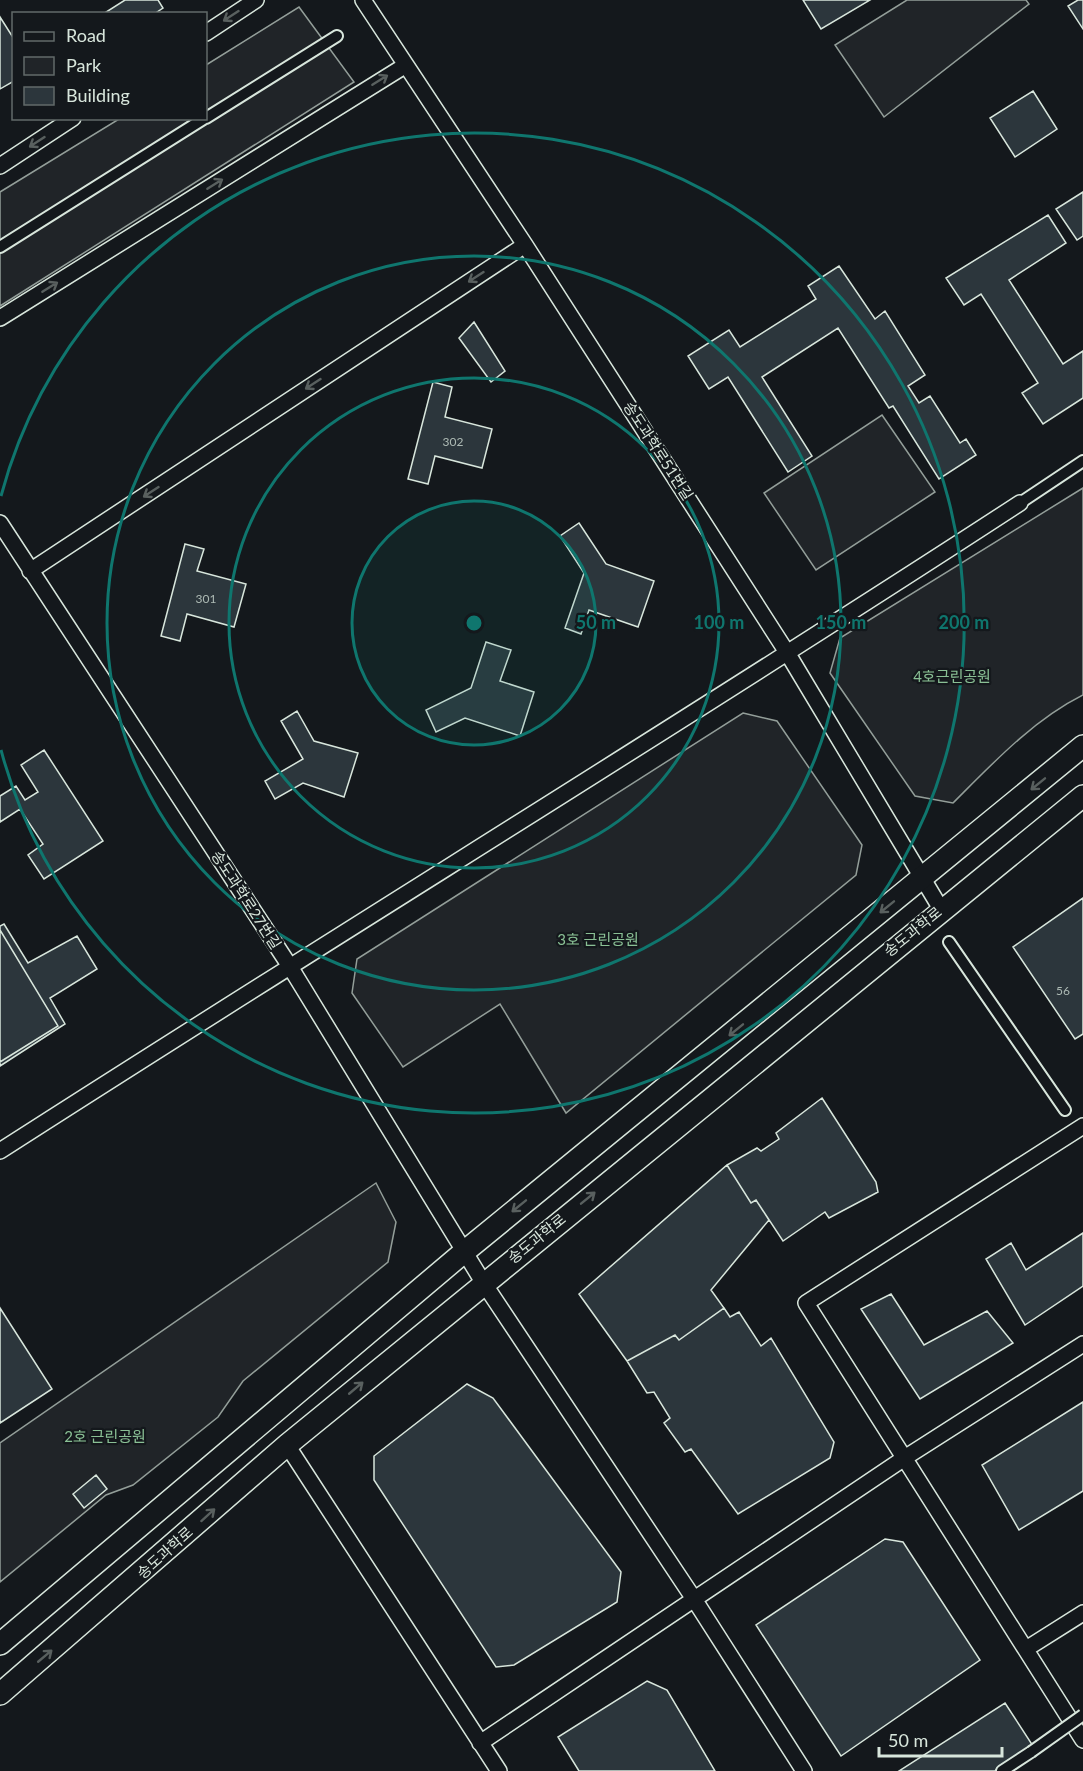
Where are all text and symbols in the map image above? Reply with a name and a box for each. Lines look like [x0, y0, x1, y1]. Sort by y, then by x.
one-way arrow [223, 11, 240, 23]
legend [12, 12, 207, 120]
text: Road [66, 24, 106, 46]
text: Park [66, 54, 102, 76]
one-way arrow [371, 74, 388, 86]
text: Building [66, 84, 130, 106]
one-way arrow [29, 136, 45, 148]
one-way arrow [206, 177, 223, 189]
one-way arrow [468, 271, 485, 283]
one-way arrow [41, 281, 58, 293]
one-way arrow [305, 378, 322, 391]
street label: 송도과학로51번길 [620, 398, 697, 503]
house number: 302 [443, 434, 463, 449]
one-way arrow [143, 486, 159, 498]
house number: 301 [196, 591, 216, 606]
text: 50 m [576, 611, 616, 633]
text: 100 m [694, 611, 744, 633]
text: 150 m [816, 611, 866, 633]
text: 200 m [939, 611, 989, 633]
centre of rings [464, 613, 484, 633]
park label: 4호근린공원 [913, 667, 991, 685]
one-way arrow [1030, 777, 1046, 790]
street label: 송도과학로27번길 [208, 847, 285, 952]
one-way arrow [880, 900, 895, 914]
street label: 송도과학로 [880, 903, 945, 960]
park label: 3호 근린공원 [557, 930, 639, 948]
house number: 56 [1056, 983, 1070, 998]
one-way arrow [728, 1024, 744, 1037]
one-way arrow [579, 1191, 595, 1204]
one-way arrow [511, 1200, 527, 1213]
street label: 송도과학로 [504, 1210, 569, 1267]
one-way arrow [348, 1381, 363, 1395]
park label: 2호 근린공원 [64, 1427, 146, 1445]
one-way arrow [200, 1508, 215, 1522]
street label: 송도과학로 [133, 1522, 196, 1582]
one-way arrow [37, 1650, 53, 1663]
scale bar [879, 1720, 1002, 1758]
text: 50 m [888, 1729, 928, 1751]

